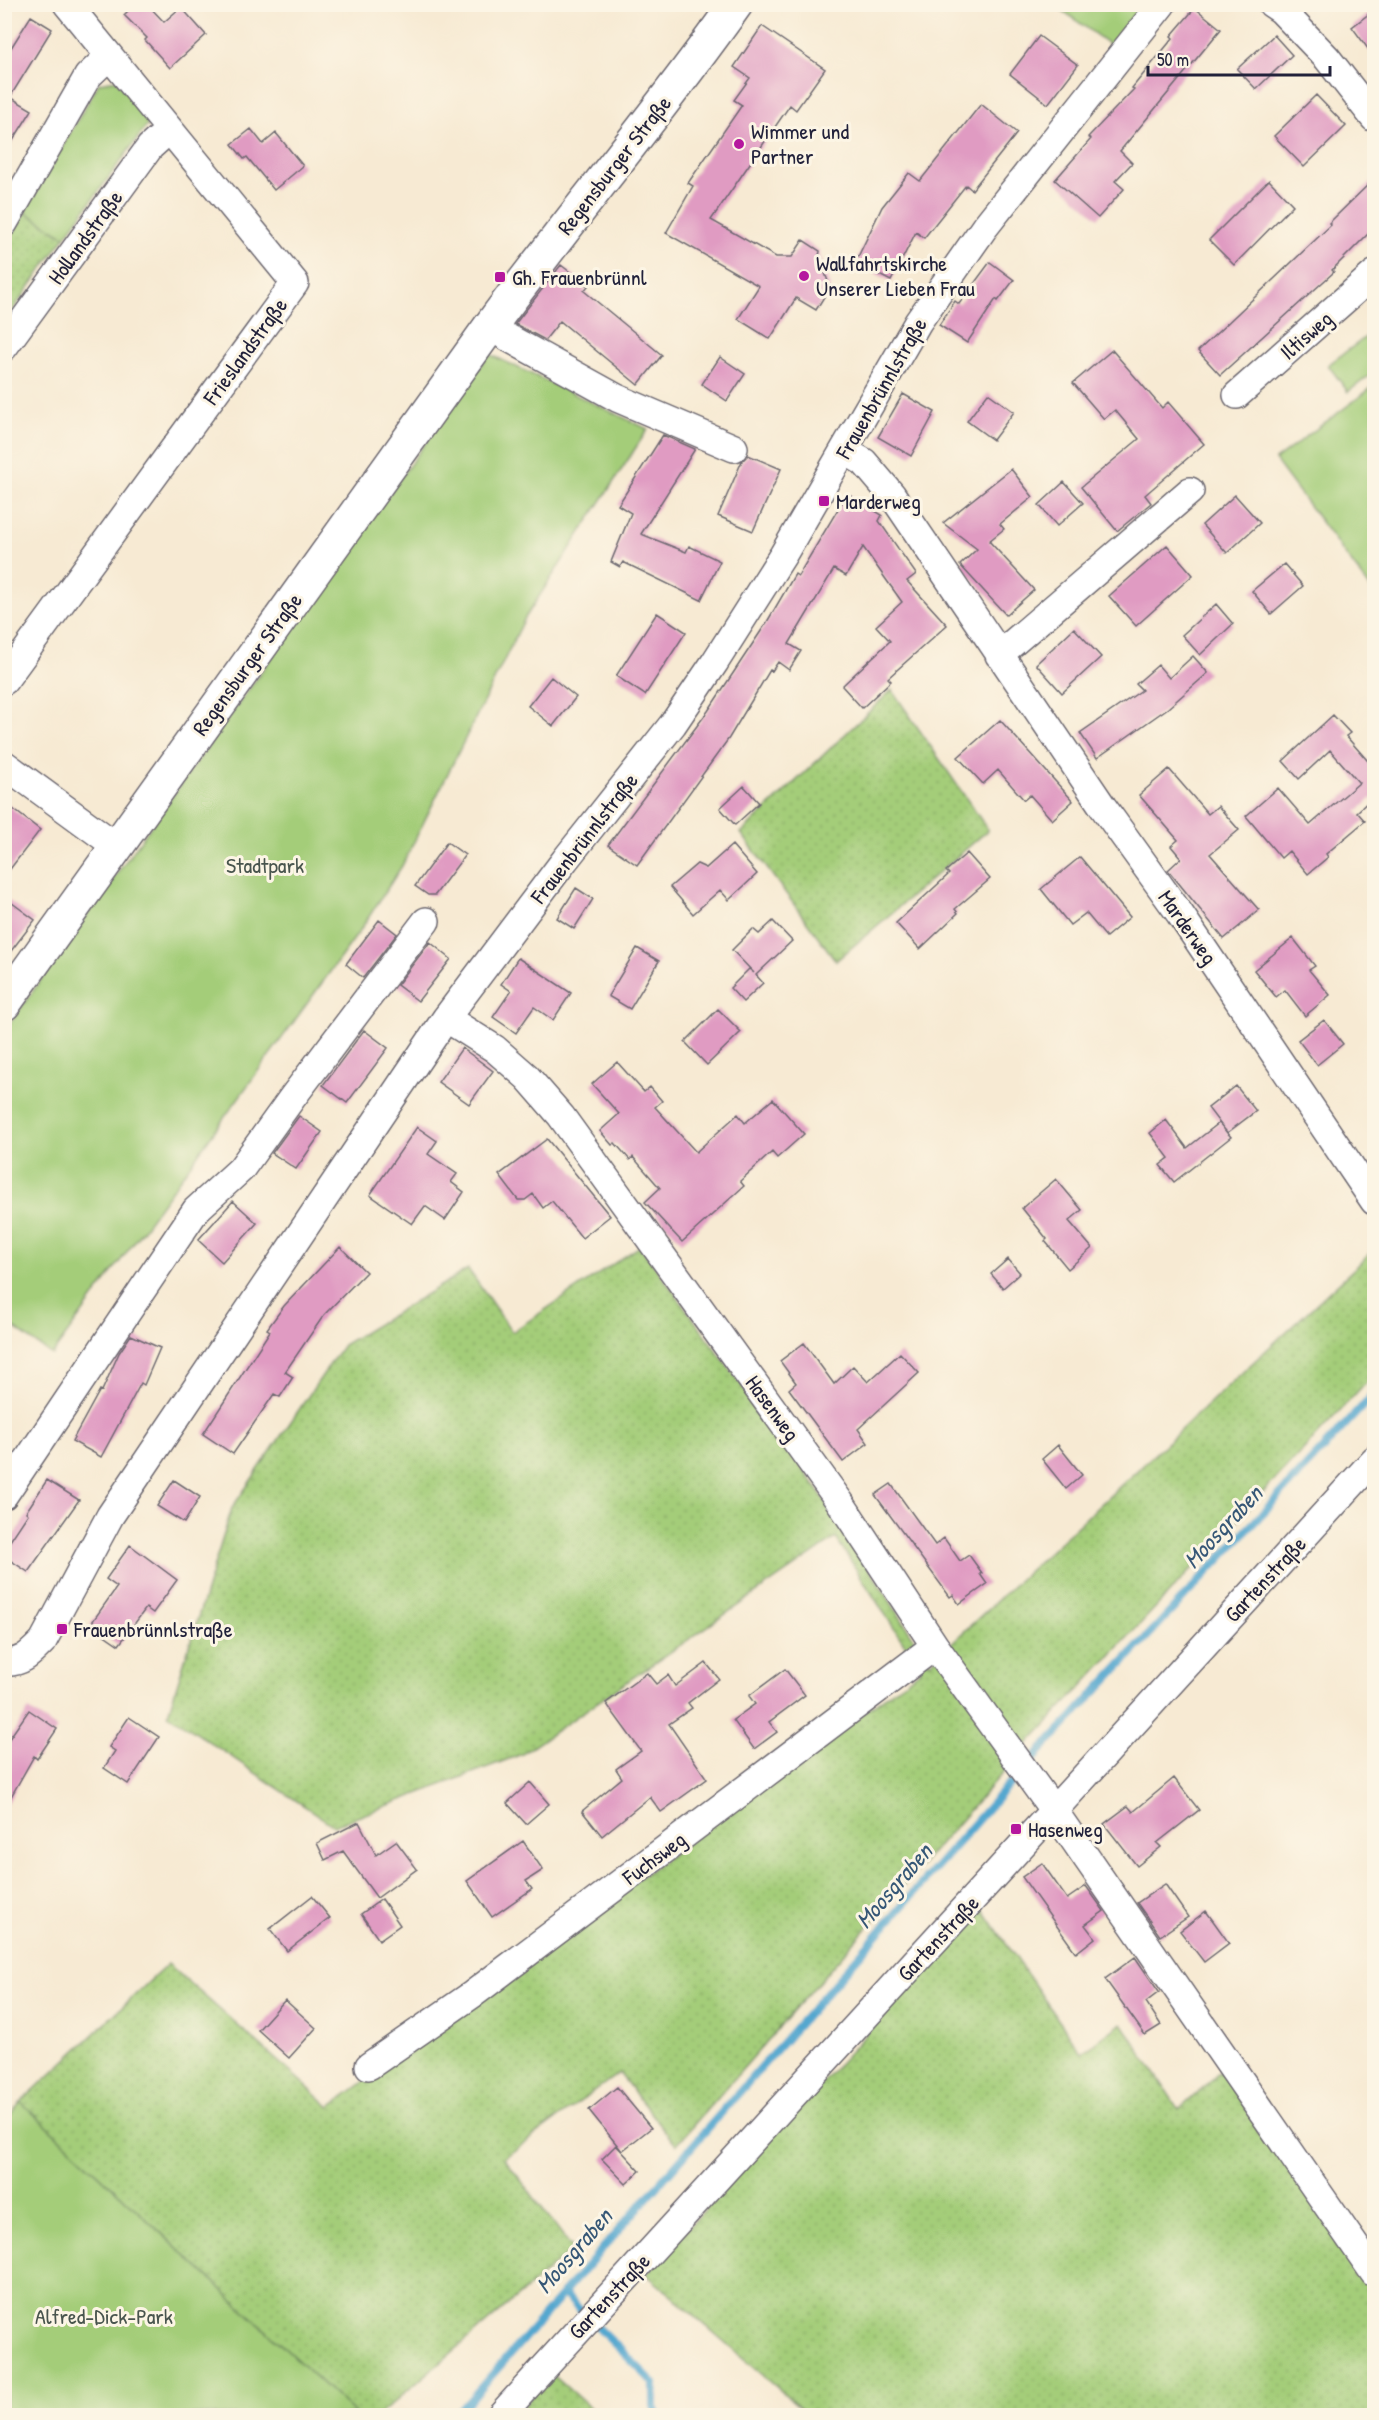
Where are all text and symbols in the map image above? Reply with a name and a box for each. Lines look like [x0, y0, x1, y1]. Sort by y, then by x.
scale bar [1148, 39, 1330, 77]
text: 50 m [1157, 47, 1189, 72]
street label: Regensburger Straße [550, 89, 678, 241]
place label: Wimmer und Partner [751, 116, 849, 171]
marker: Wimmer und Partner [732, 137, 746, 151]
street label: Hollandstraße [41, 184, 129, 290]
place label: Wallfahrtskirche Unserer Lieben Frau [816, 248, 975, 303]
place label: Gh. Frauenbrünnl [512, 262, 647, 292]
marker: Wallfahrtskirche Unserer Lieben Frau [797, 269, 811, 283]
marker: Gh. Frauenbrünnl [493, 270, 507, 284]
street label: Frieslandstraße [195, 291, 294, 411]
street label: Iltisweg [1273, 304, 1339, 366]
street label: Frauenbrünnlstraße [828, 312, 934, 465]
place label: Marderweg [836, 486, 921, 516]
marker: Marderweg [817, 494, 831, 508]
street label: Regensburger Straße [185, 587, 309, 741]
street label: Frauenbrünnlstraße [523, 766, 645, 910]
park label: Stadtpark [226, 850, 304, 880]
street label: Marderweg [1151, 884, 1225, 970]
street label: Hasenweg [739, 1369, 807, 1447]
water label: Moosgraben [1176, 1476, 1271, 1575]
street label: Gartenstraße [1217, 1529, 1313, 1629]
place label: Frauenbrünnlstraße [73, 1614, 233, 1644]
marker: Frauenbrünnlstraße [55, 1622, 69, 1636]
place label: Hasenweg [1028, 1814, 1103, 1844]
marker: Hasenweg [1009, 1822, 1023, 1836]
street label: Fuchsweg [615, 1824, 692, 1892]
water label: Moosgraben [848, 1835, 941, 1935]
street label: Gartenstraße [890, 1888, 986, 1988]
water label: Moosgraben [528, 2200, 621, 2300]
street label: Gartenstraße [561, 2246, 657, 2346]
park label: Alfred-Dick-Park [35, 2301, 173, 2331]

